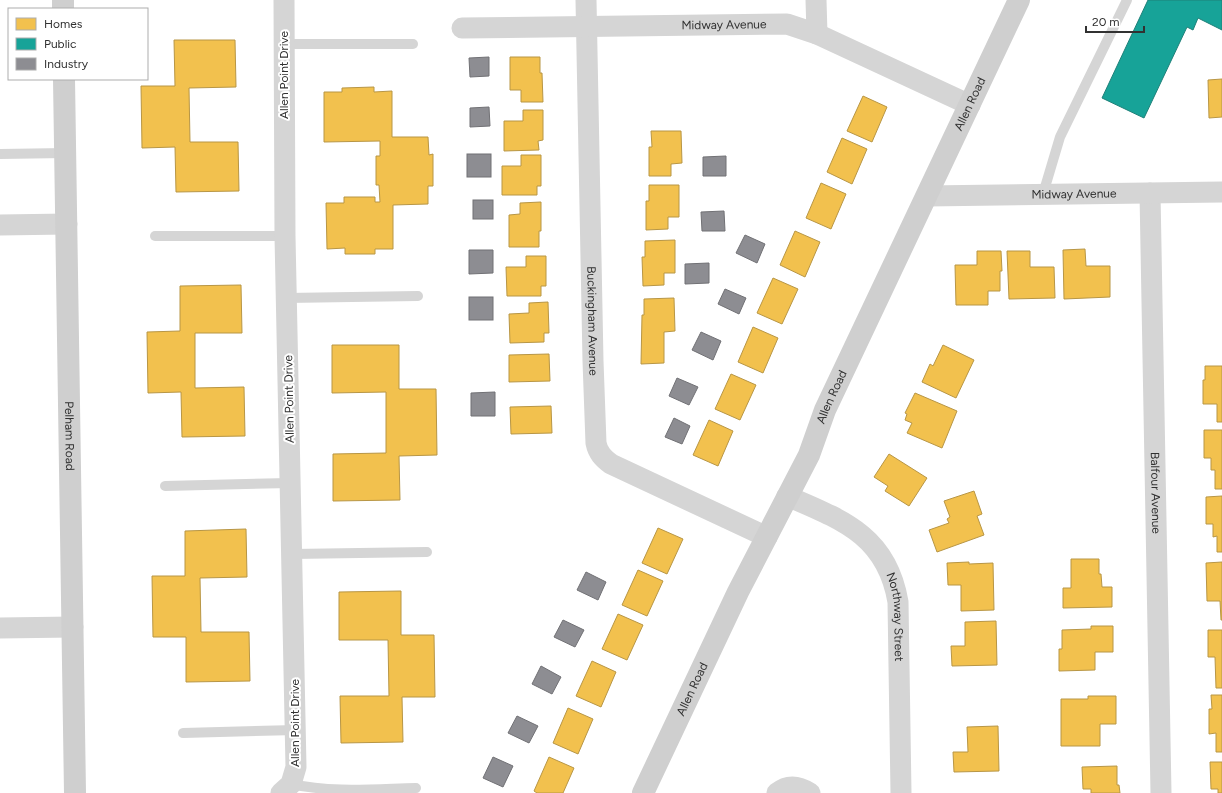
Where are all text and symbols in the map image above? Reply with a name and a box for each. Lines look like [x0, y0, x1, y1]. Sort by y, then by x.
legend [8, 8, 148, 80]
scale bar [1086, 8, 1144, 34]
text: 20 m [1092, 15, 1120, 29]
text: Homes [44, 17, 83, 31]
street label: Midway Avenue [681, 17, 767, 32]
street label: Allen Point Drive [277, 30, 291, 119]
text: Public [44, 37, 77, 51]
text: Industry [44, 57, 89, 71]
street label: Allen Road [951, 75, 988, 133]
street label: Midway Avenue [1031, 186, 1117, 202]
street label: Buckingham Avenue [584, 266, 601, 376]
street label: Allen Point Drive [281, 354, 297, 443]
street label: Allen Road [814, 368, 850, 426]
street label: Pelham Road [62, 401, 77, 471]
street label: Balfour Avenue [1148, 452, 1163, 534]
street label: Northway Street [883, 570, 906, 662]
street label: Allen Road [674, 660, 711, 718]
street label: Allen Point Drive [288, 678, 302, 767]

